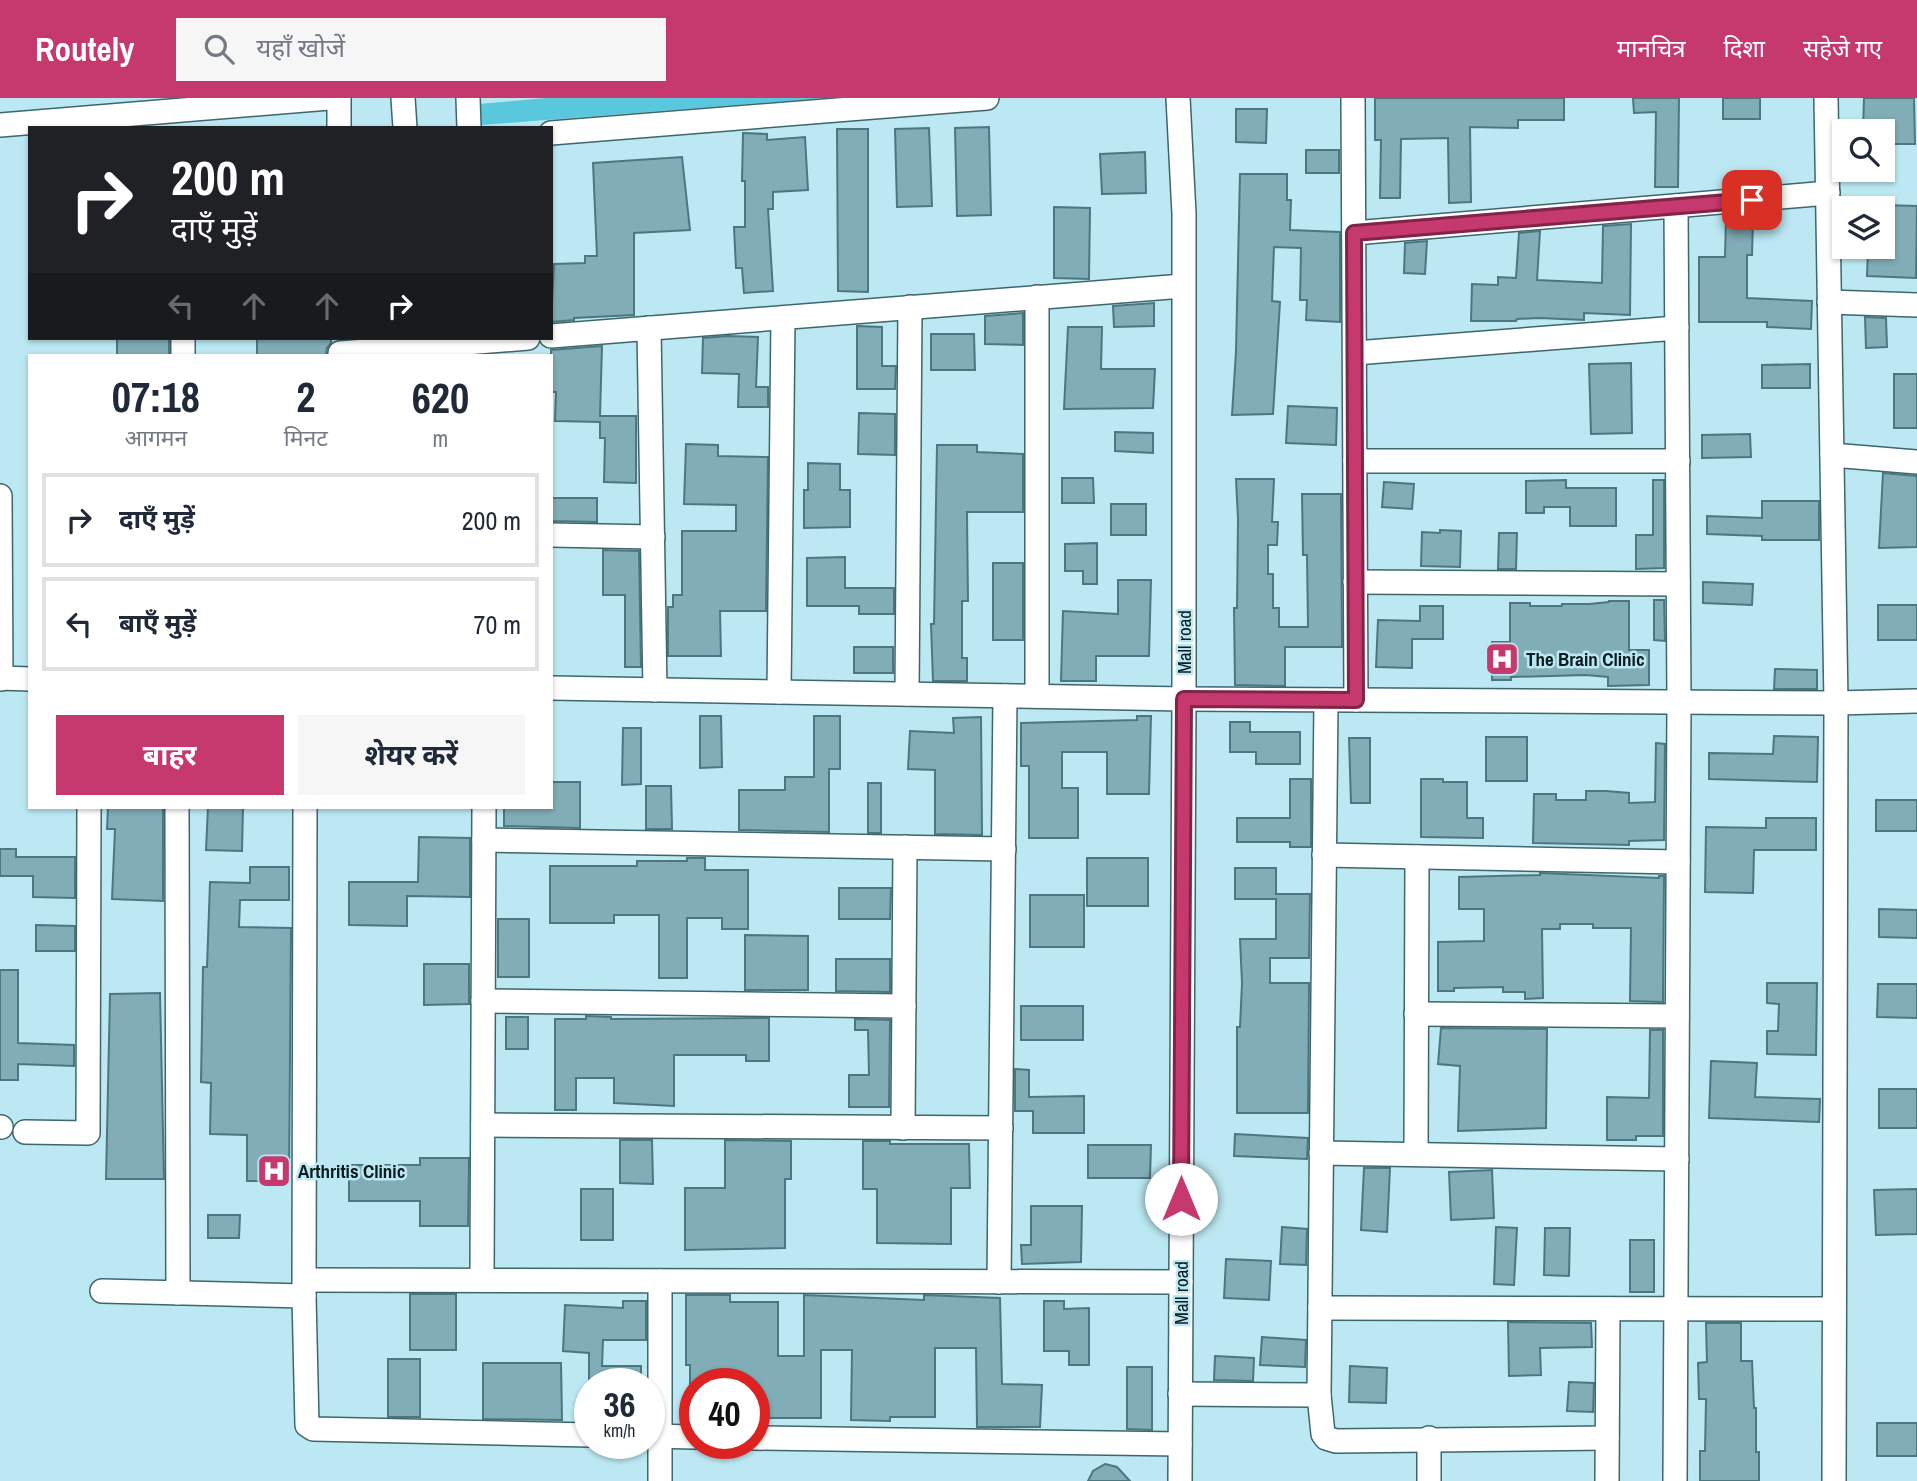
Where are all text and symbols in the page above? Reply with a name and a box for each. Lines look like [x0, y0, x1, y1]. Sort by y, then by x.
search box [176, 18, 666, 81]
text: Routely [35, 27, 134, 71]
icon: search [200, 30, 238, 68]
text: यहाँ खोजें [256, 30, 345, 65]
text: मानचित्र [1617, 32, 1685, 64]
text: दिशा [1723, 32, 1765, 64]
text: सहेजे गए [1803, 32, 1882, 64]
map controls [1832, 119, 1895, 259]
button: search [1832, 119, 1895, 182]
text: 200 m [171, 144, 285, 210]
icon: right [56, 154, 147, 245]
pin [1722, 170, 1782, 230]
icon: arrive [1733, 181, 1771, 219]
button: layers [1832, 196, 1895, 259]
text: दाएँ मुड़ें [171, 207, 258, 250]
icon: left [162, 287, 200, 325]
icon: ahead [235, 287, 273, 325]
icon: ahead [308, 287, 346, 325]
icon: right [381, 287, 419, 325]
text: 07:18 [112, 369, 200, 425]
text: 2 [296, 369, 315, 425]
text: 620 [412, 370, 469, 426]
text: आगमन [124, 422, 187, 453]
text: मिनट [284, 422, 328, 453]
text: m [433, 423, 448, 454]
icon: right [60, 501, 98, 539]
text: दाएँ मुड़ें [119, 501, 195, 536]
text: 200 m [462, 503, 521, 538]
icon: left [60, 605, 98, 643]
text: बाएँ मुड़ें [119, 605, 196, 640]
text: 70 m [474, 607, 521, 642]
street label: Mall road [1171, 610, 1197, 674]
hospital icon: The Brain Clinic [1483, 640, 1521, 678]
place label: The Brain Clinic [1526, 646, 1645, 672]
button: बाहर [56, 715, 284, 795]
button: शेयर करें [298, 715, 525, 795]
hospital icon: Arthritis Clinic [255, 1152, 293, 1190]
place label: Arthritis Clinic [298, 1158, 405, 1184]
position arrow [1144, 1162, 1218, 1236]
street label: Mall road [1168, 1261, 1194, 1325]
speed limit sign: 40 [679, 1368, 770, 1459]
text: 36 [604, 1381, 635, 1428]
text: km/h [604, 1418, 636, 1443]

